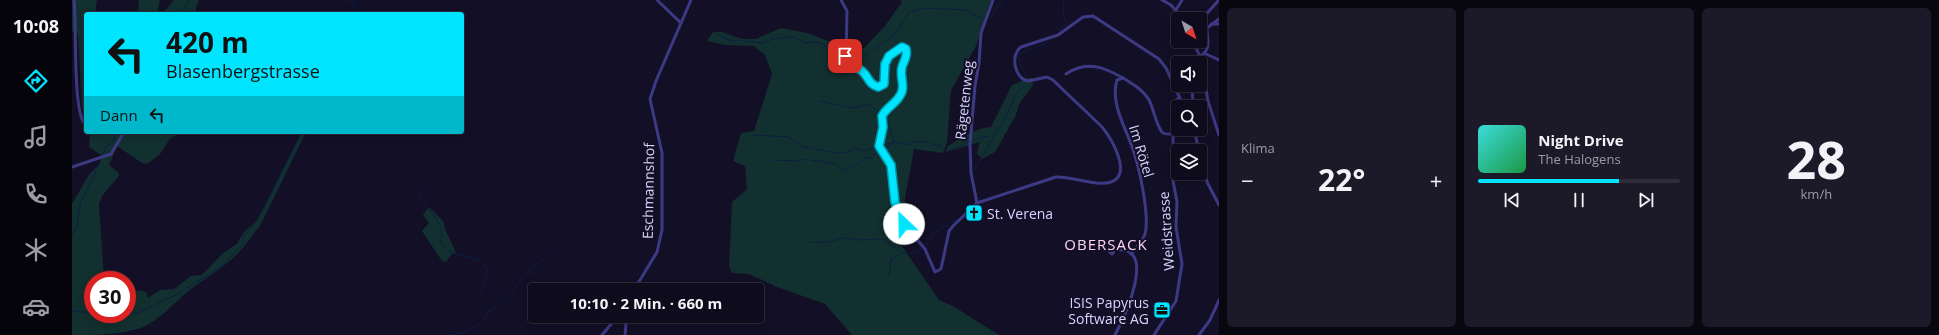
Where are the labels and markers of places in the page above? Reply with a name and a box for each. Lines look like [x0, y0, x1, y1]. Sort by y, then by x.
pin [828, 39, 862, 73]
church icon: St. Verena [964, 203, 984, 223]
place label: St. Verena [987, 204, 1053, 223]
place label: ISIS Papyrus Software AG [1068, 293, 1149, 328]
office icon: ISIS Papyrus Software AG [1152, 300, 1172, 320]

